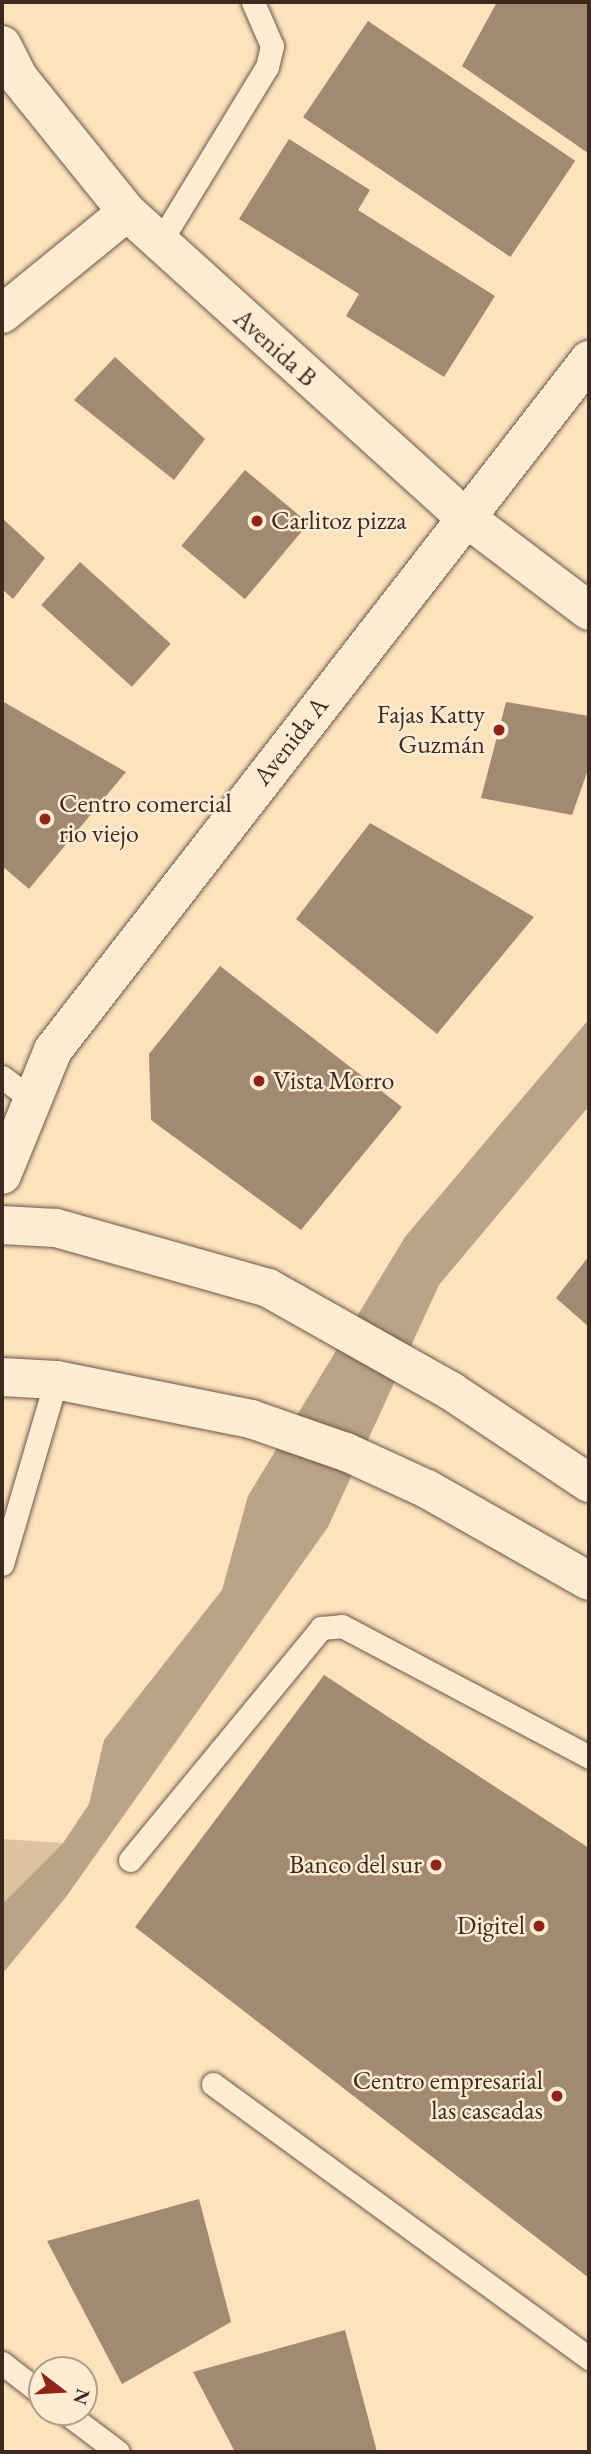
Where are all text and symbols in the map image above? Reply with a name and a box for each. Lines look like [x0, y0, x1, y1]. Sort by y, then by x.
street label: Avenida B [227, 303, 323, 393]
place label: Carlitoz pizza [271, 505, 407, 537]
marker: Carlitoz pizza [249, 513, 265, 529]
street label: Avenida A [247, 690, 335, 792]
place label: Fajas Katty Guzmán [377, 699, 485, 760]
marker: Fajas Katty Guzmán [491, 722, 507, 738]
place label: Centro comercial rio viejo [59, 788, 232, 850]
marker: Centro comercial rio viejo [37, 811, 53, 827]
place label: Vista Morro [273, 1065, 394, 1097]
marker: Vista Morro [251, 1073, 267, 1089]
place label: Banco del sur [289, 1849, 422, 1881]
marker: Banco del sur [428, 1857, 444, 1873]
place label: Digitel [457, 1910, 525, 1942]
marker: Digitel [531, 1918, 547, 1934]
place label: Centro empresarial las cascadas [353, 2065, 543, 2126]
marker: Centro empresarial las cascadas [549, 2088, 565, 2104]
north arrow [28, 2356, 98, 2426]
text: N [67, 2386, 96, 2408]

